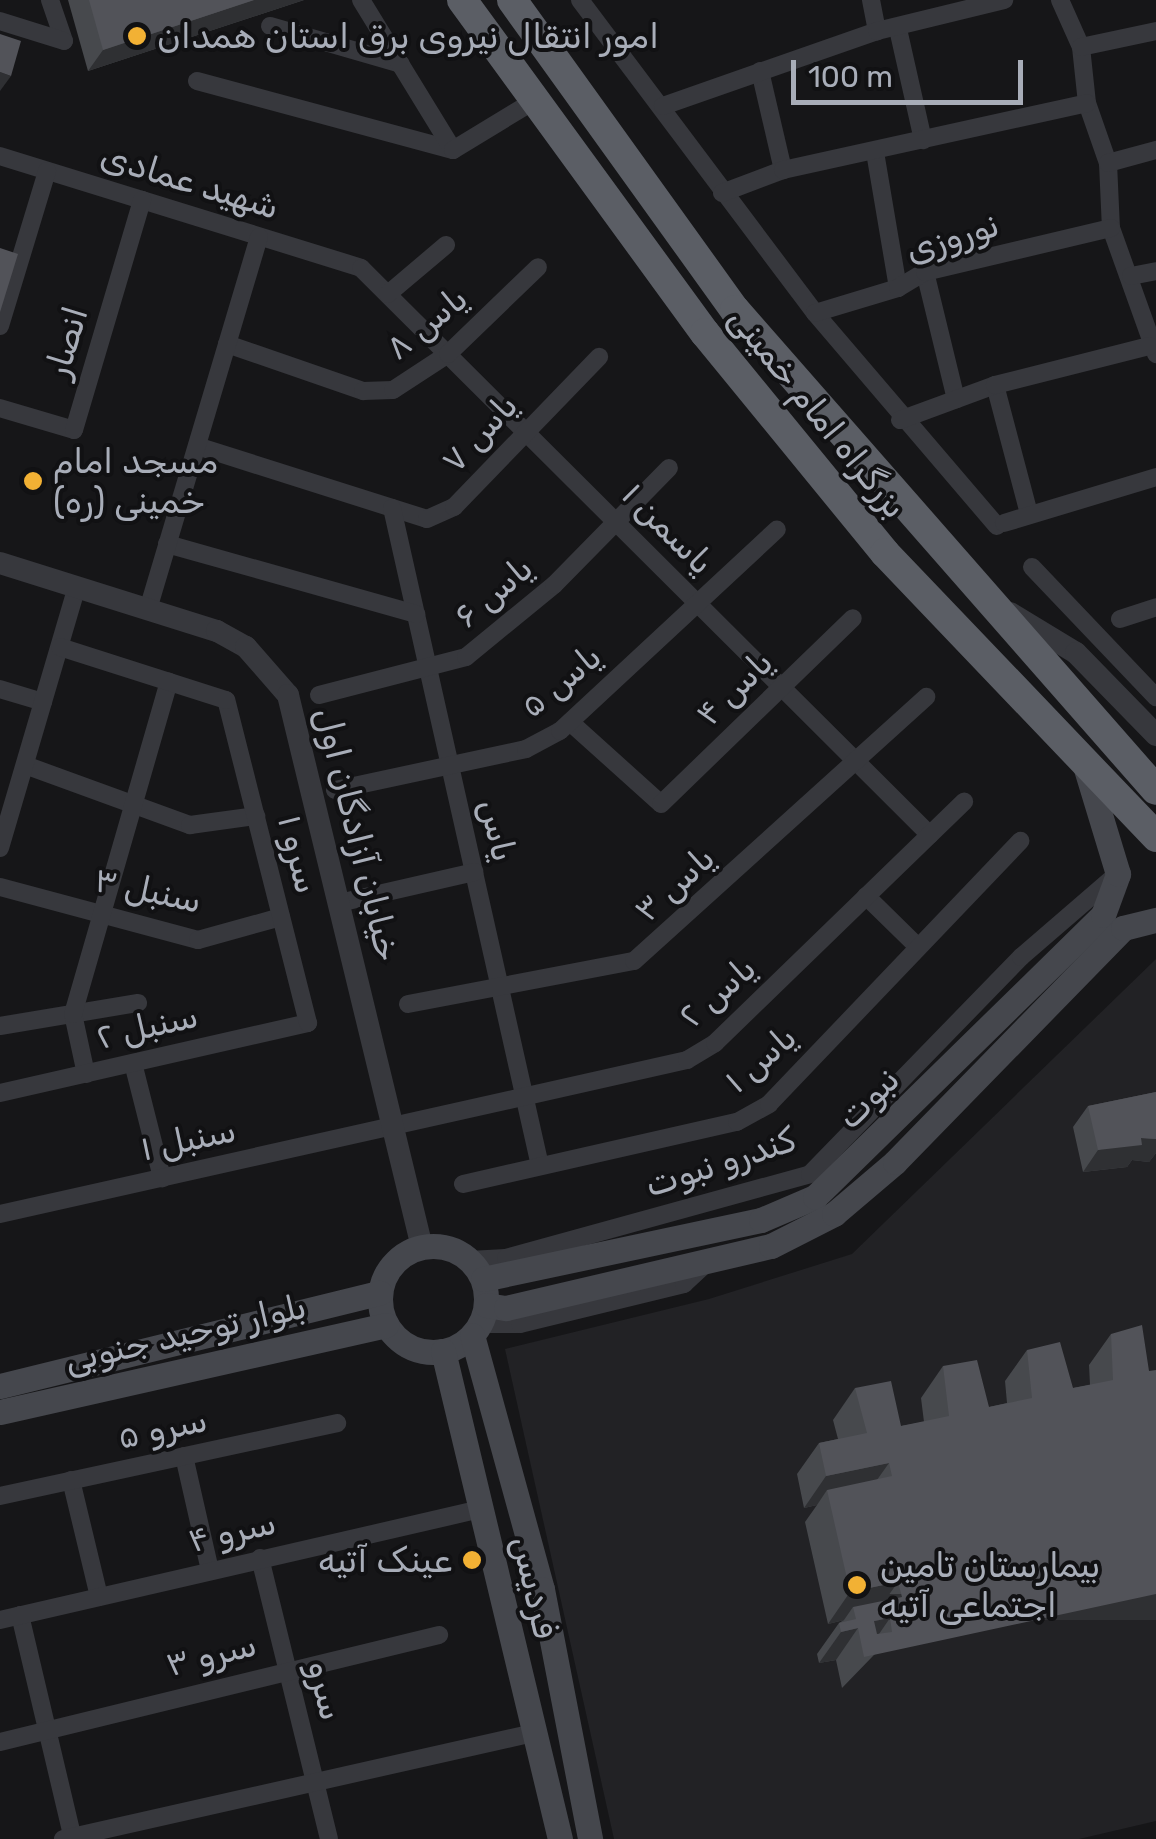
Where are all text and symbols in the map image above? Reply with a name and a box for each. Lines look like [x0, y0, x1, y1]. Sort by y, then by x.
place label: امور انتقال نیروی برق استان همدان [157, 15, 659, 57]
marker: امور انتقال نیروی برق استان همدان [126, 25, 148, 47]
scale bar [796, 40, 1028, 102]
text: 100 m [808, 59, 893, 95]
street label: شهید عمادی [96, 134, 284, 228]
street label: نوروزی [900, 203, 1004, 271]
street label: یاس ۸ [377, 277, 475, 369]
street label: بزرگراه امام خمینی [720, 298, 916, 526]
street label: انصار [35, 301, 97, 383]
street label: یاس ۷ [432, 385, 526, 481]
place label: مسجد امام خمینی (ره) [53, 440, 218, 522]
marker: مسجد امام خمینی (ره) [22, 470, 44, 492]
street label: یاسمن ۱ [613, 473, 723, 583]
street label: یاس ۶ [445, 547, 541, 637]
street label: یاس ۵ [511, 635, 609, 727]
street label: یاس ۴ [687, 641, 781, 735]
street label: خیابان آزادگان اول [306, 703, 410, 965]
street label: یاس [471, 795, 525, 865]
street label: سرو ۱ [269, 810, 329, 898]
street label: یاس ۳ [625, 837, 723, 931]
street label: سنبل ۳ [91, 858, 205, 922]
street label: یاس ۲ [670, 947, 764, 1037]
street label: سنبل ۲ [92, 994, 202, 1058]
street label: یاس ۱ [715, 1016, 805, 1102]
street label: نبوت [828, 1058, 908, 1138]
street label: سنبل ۱ [136, 1108, 240, 1170]
street label: کندرو نبوت [640, 1118, 800, 1206]
street label: بلوار توحید جنوبی [60, 1285, 310, 1381]
street label: سرو ۵ [113, 1398, 211, 1458]
street label: سرو ۴ [184, 1501, 280, 1561]
street label: فردیس [503, 1532, 567, 1642]
place label: عینک آتیه [318, 1539, 452, 1581]
place label: بیمارستان تامین اجتماعی آتیه [880, 1544, 1100, 1626]
marker: عینک آتیه [461, 1549, 483, 1571]
marker: بیمارستان تامین اجتماعی آتیه [844, 1572, 870, 1598]
street label: سرو ۳ [162, 1623, 260, 1685]
street label: سرو [298, 1656, 354, 1724]

